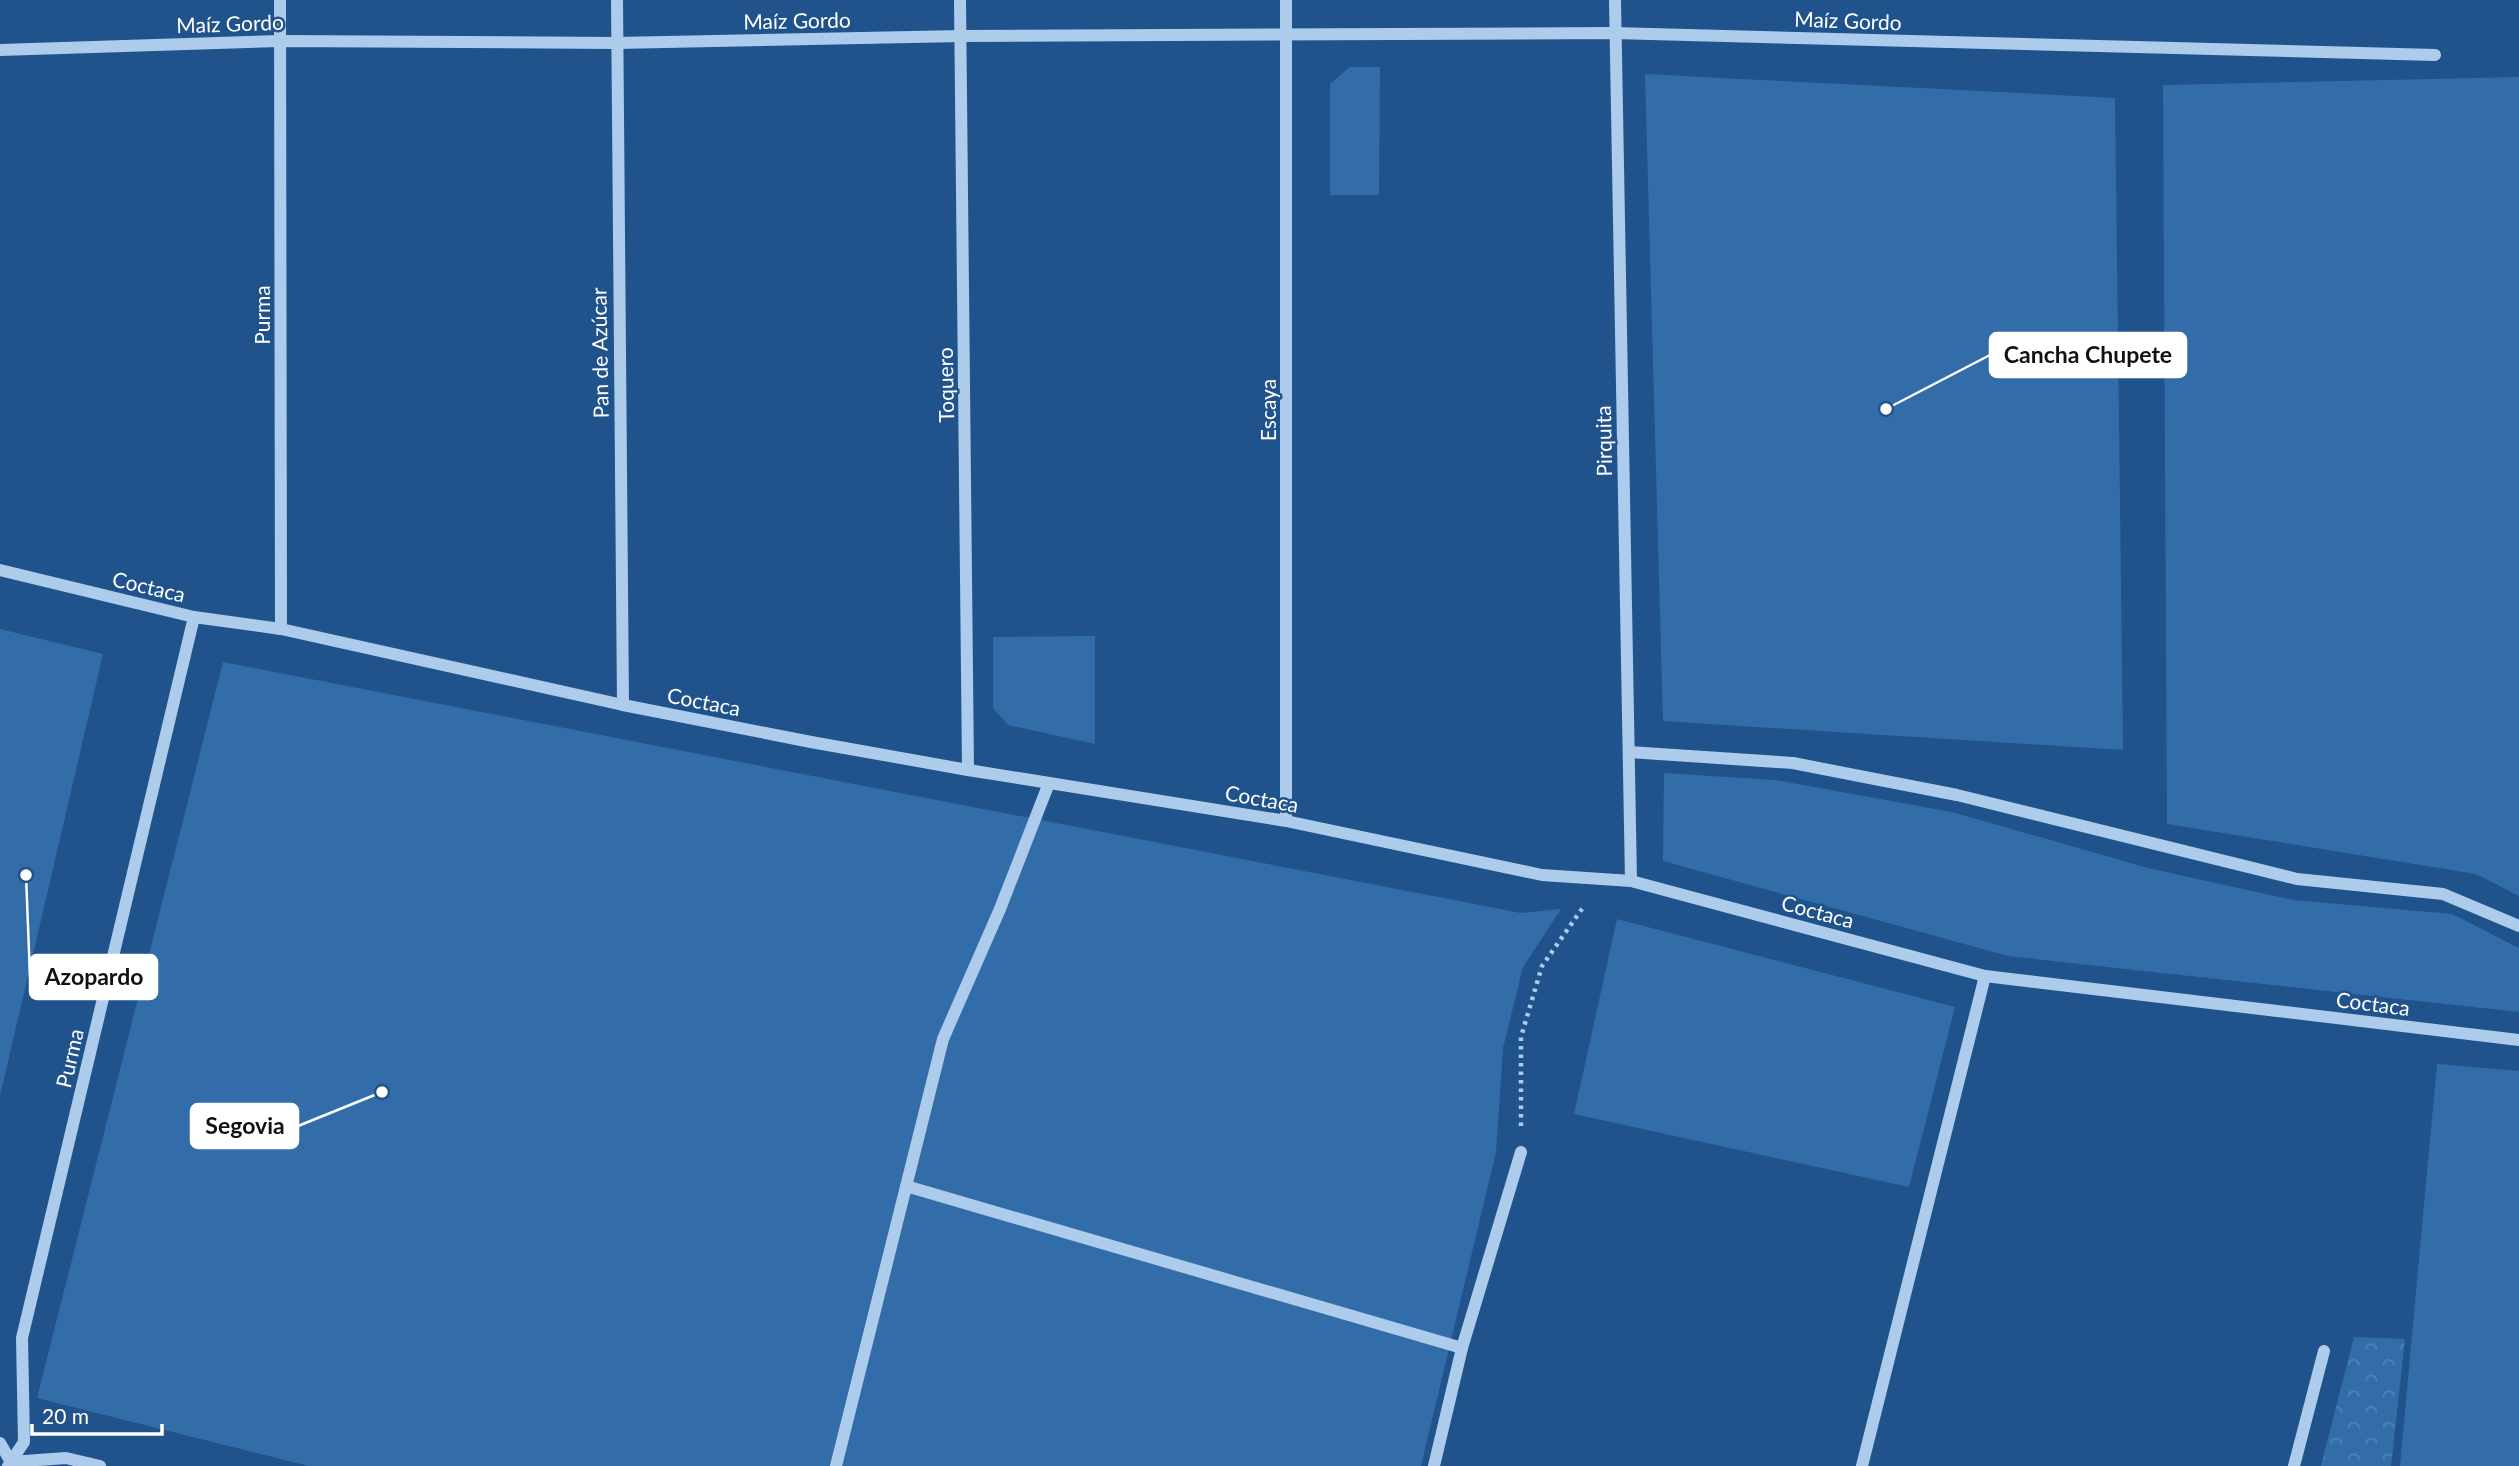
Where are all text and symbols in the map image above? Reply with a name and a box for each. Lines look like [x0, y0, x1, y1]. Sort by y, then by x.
street label: Maíz Gordo [1794, 6, 1902, 34]
street label: Maíz Gordo [743, 7, 851, 33]
street label: Maíz Gordo [176, 9, 284, 37]
street label: Purma [249, 285, 274, 345]
street label: Pan de Azúcar [585, 287, 613, 419]
callout: Cancha Chupete [1990, 333, 2186, 377]
text: Cancha Chupete [2004, 340, 2172, 368]
street label: Toquero [932, 347, 958, 423]
street label: Escaya [1255, 379, 1280, 441]
street label: Pirquita [1590, 405, 1616, 477]
street label: Coctaca [110, 565, 188, 607]
street label: Coctaca [665, 682, 743, 720]
street label: Coctaca [1223, 779, 1301, 817]
street label: Coctaca [1779, 889, 1857, 933]
callout: Azopardo [30, 955, 157, 999]
text: Azopardo [44, 962, 143, 990]
street label: Coctaca [2335, 986, 2411, 1020]
street label: Purma [50, 1026, 88, 1090]
callout: Segovia [191, 1104, 298, 1148]
text: Segovia [205, 1111, 285, 1139]
scale bar [32, 1392, 161, 1436]
text: 20 m [42, 1403, 89, 1428]

